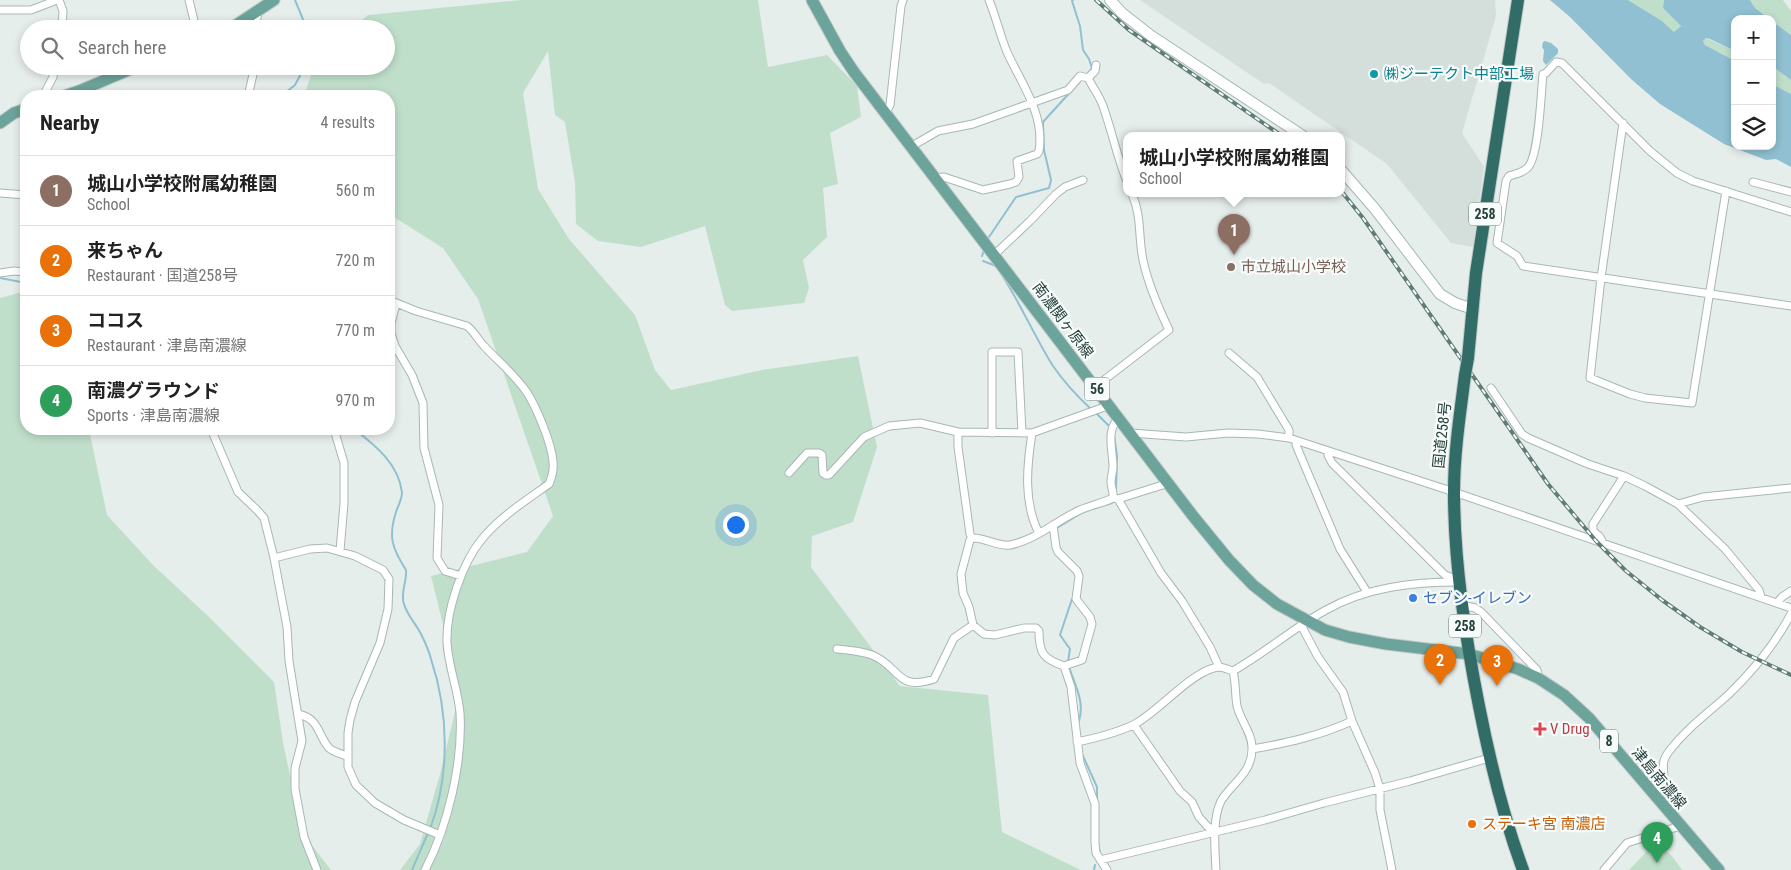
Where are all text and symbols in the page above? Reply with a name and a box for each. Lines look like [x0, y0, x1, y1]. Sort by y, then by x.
map controls [1731, 15, 1776, 150]
button: + [1731, 15, 1776, 60]
search box [20, 20, 395, 75]
icon: search [38, 34, 66, 62]
text: Search here [78, 36, 166, 59]
button: − [1731, 60, 1776, 105]
place label: ㈱ジーテクト中部工場 [1384, 65, 1534, 83]
marker: ㈱ジーテクト中部工場 [1368, 68, 1380, 80]
button: layers [1731, 105, 1776, 150]
text: Nearby [40, 111, 99, 135]
text: 4 results [320, 113, 375, 132]
popup [1123, 132, 1345, 197]
text: 城山小学校附属幼稚園 [1139, 146, 1329, 169]
text: School [1139, 169, 1182, 188]
text: 城山小学校附属幼稚園 [87, 172, 277, 195]
text: 1 [52, 181, 60, 200]
text: 560 m [336, 181, 375, 200]
text: School [87, 195, 130, 214]
road number: 258 [1469, 202, 1501, 225]
pin: 1 [1218, 214, 1250, 255]
text: 来ちゃん [87, 239, 163, 262]
text: 2 [52, 251, 60, 270]
text: 720 m [336, 251, 375, 270]
place label: 市立城山小学校 [1241, 258, 1346, 276]
marker: 市立城山小学校 [1225, 261, 1237, 273]
text: Restaurant · 国道258号 [87, 266, 238, 285]
street label: 南濃関ヶ原線 [1029, 279, 1097, 361]
text: ココス [87, 309, 144, 332]
text: 3 [52, 321, 60, 340]
text: 770 m [336, 321, 375, 340]
text: Restaurant · 津島南濃線 [87, 336, 246, 355]
road number: 56 [1084, 378, 1110, 400]
text: 南濃グラウンド [87, 379, 220, 402]
text: 4 [52, 391, 60, 410]
text: 970 m [336, 391, 375, 410]
street label: 国道258号 [1430, 401, 1454, 469]
text: Sports · 津島南濃線 [87, 406, 220, 425]
your location [723, 512, 749, 538]
place label: セブン-イレブン [1423, 589, 1532, 607]
marker: セブン-イレブン [1407, 592, 1419, 604]
road number: 258 [1449, 614, 1481, 638]
pin: 2 [1424, 644, 1456, 685]
pin: 3 [1481, 645, 1513, 686]
place label: V Drug [1550, 720, 1590, 738]
marker: V Drug [1534, 723, 1546, 735]
road number: 8 [1600, 729, 1618, 752]
street label: 津島南濃線 [1628, 743, 1690, 813]
place label: ステーキ宮 南濃店 [1482, 815, 1605, 833]
marker: ステーキ宮 南濃店 [1466, 818, 1478, 830]
pin: 4 [1641, 822, 1673, 863]

